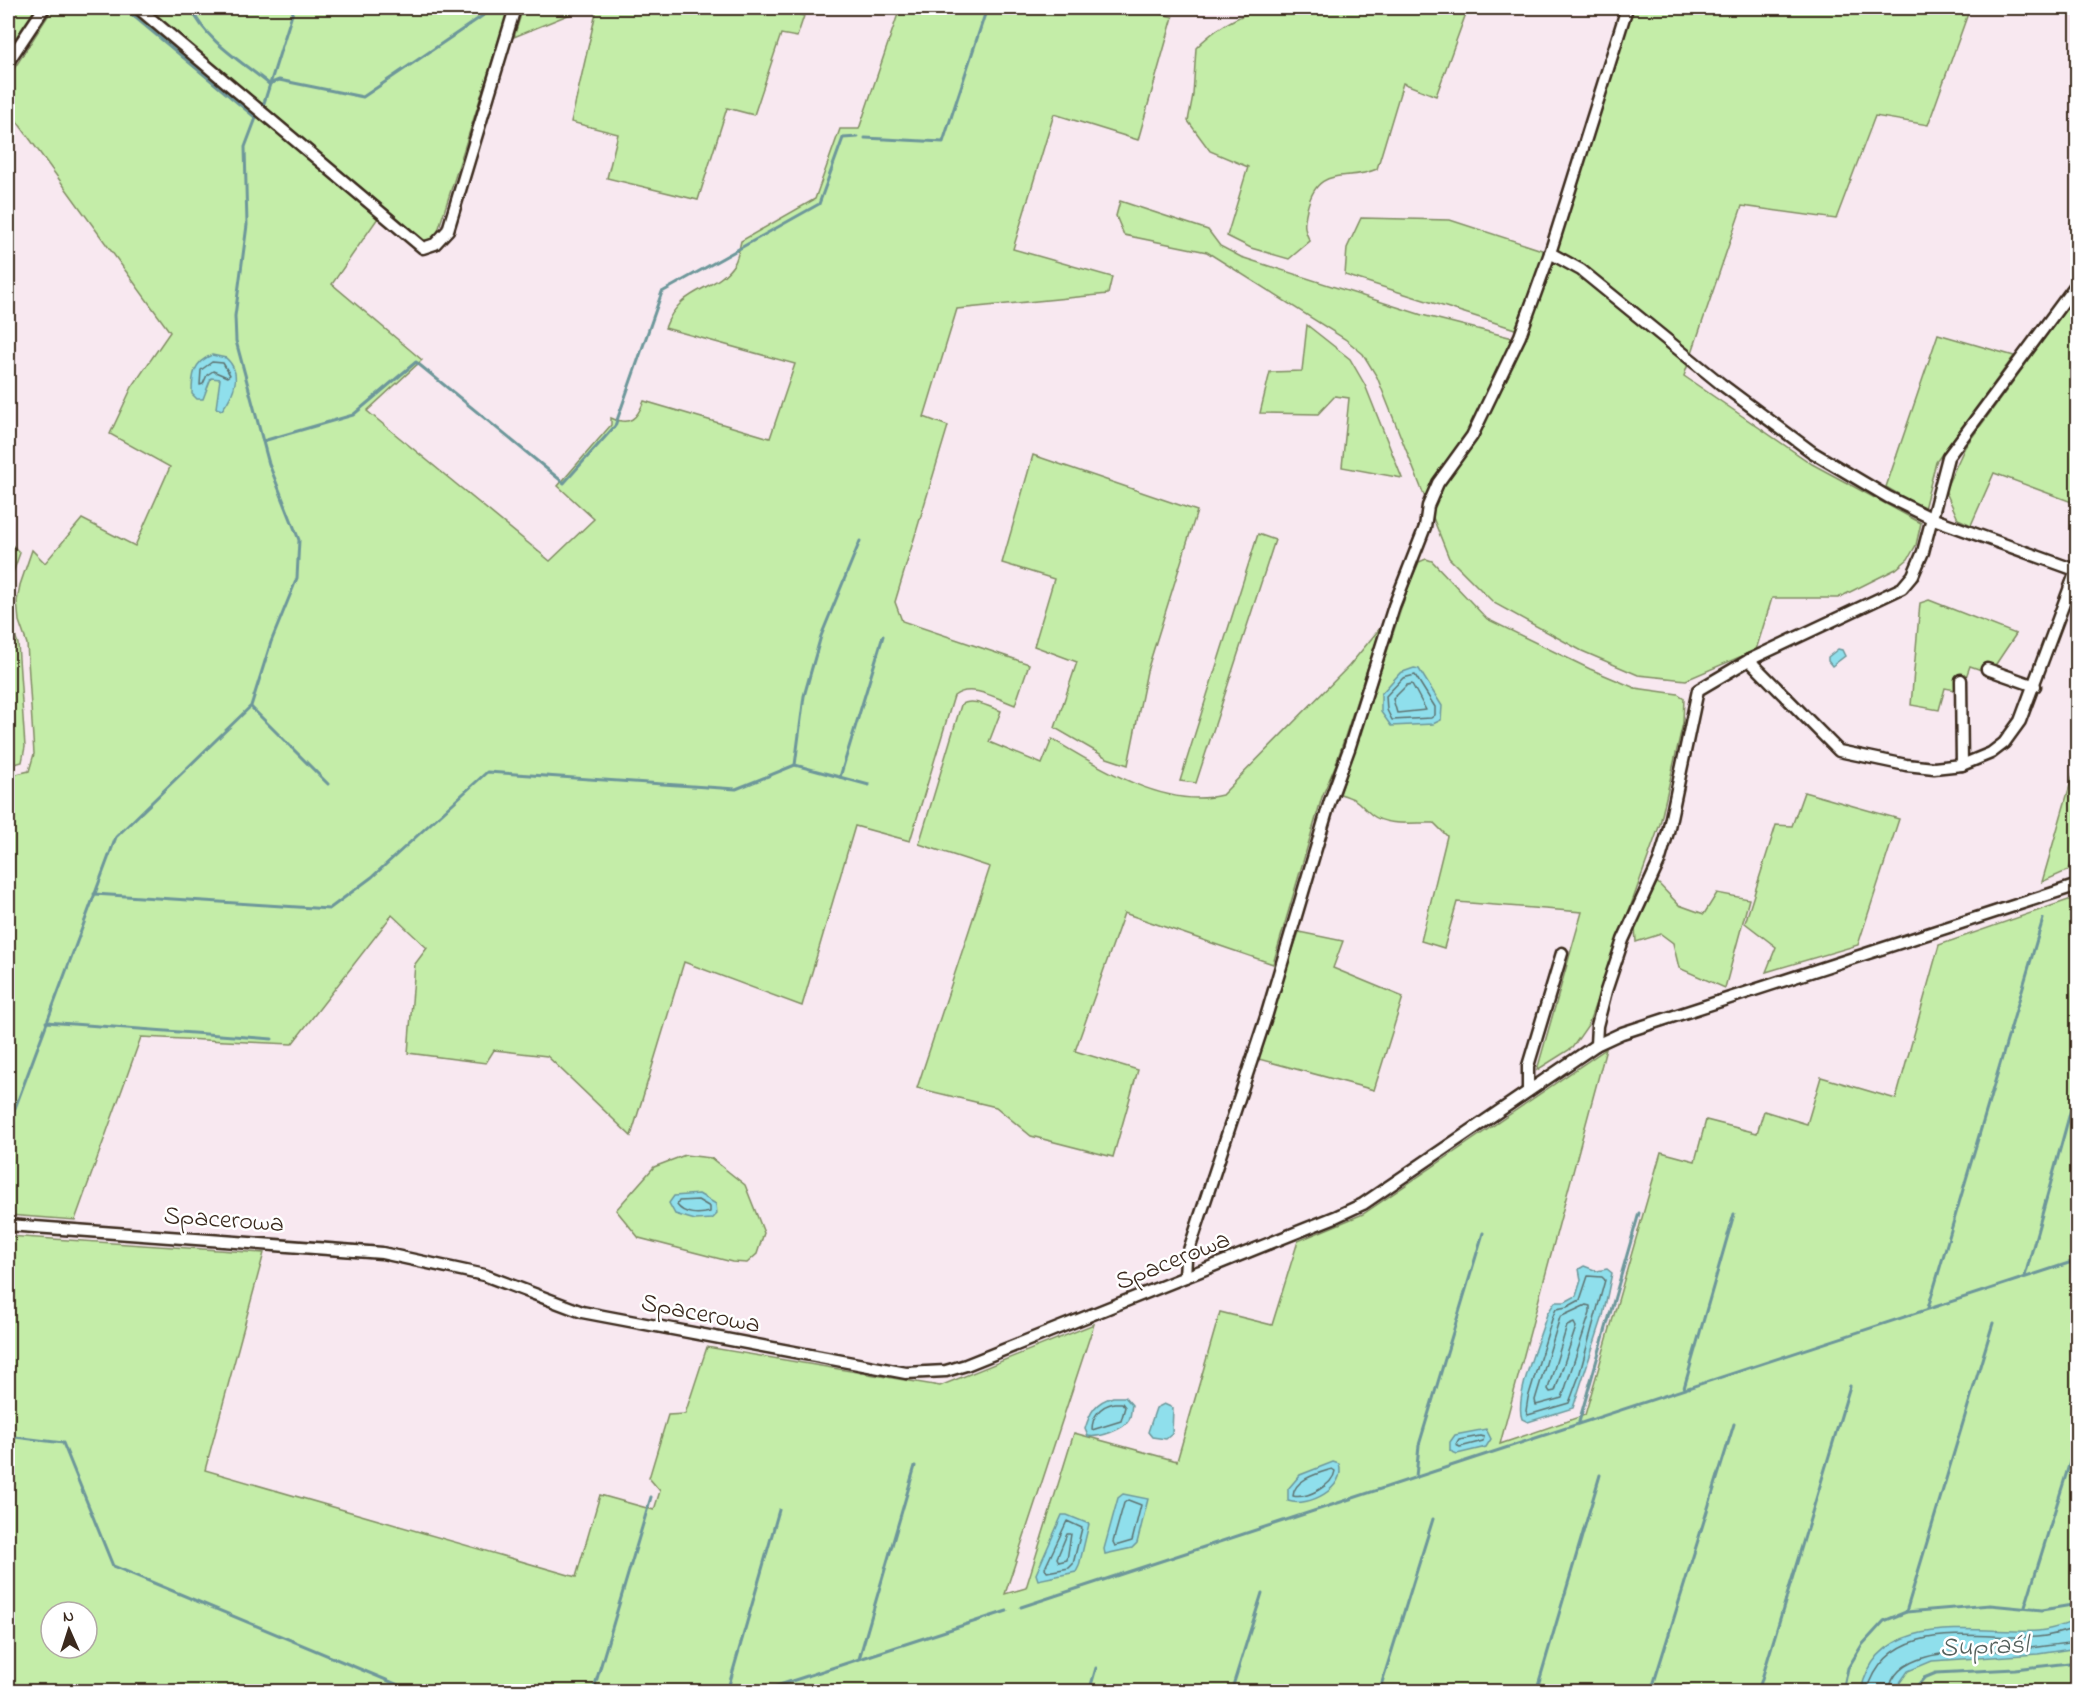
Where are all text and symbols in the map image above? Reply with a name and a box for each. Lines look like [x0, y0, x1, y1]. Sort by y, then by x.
street label: Spacerowa [162, 1198, 285, 1244]
street label: Spacerowa [1110, 1222, 1236, 1302]
street label: Spacerowa [638, 1285, 763, 1345]
north arrow [39, 1600, 99, 1660]
text: N [62, 1605, 75, 1629]
water label: Supraśl [1939, 1626, 2033, 1669]

